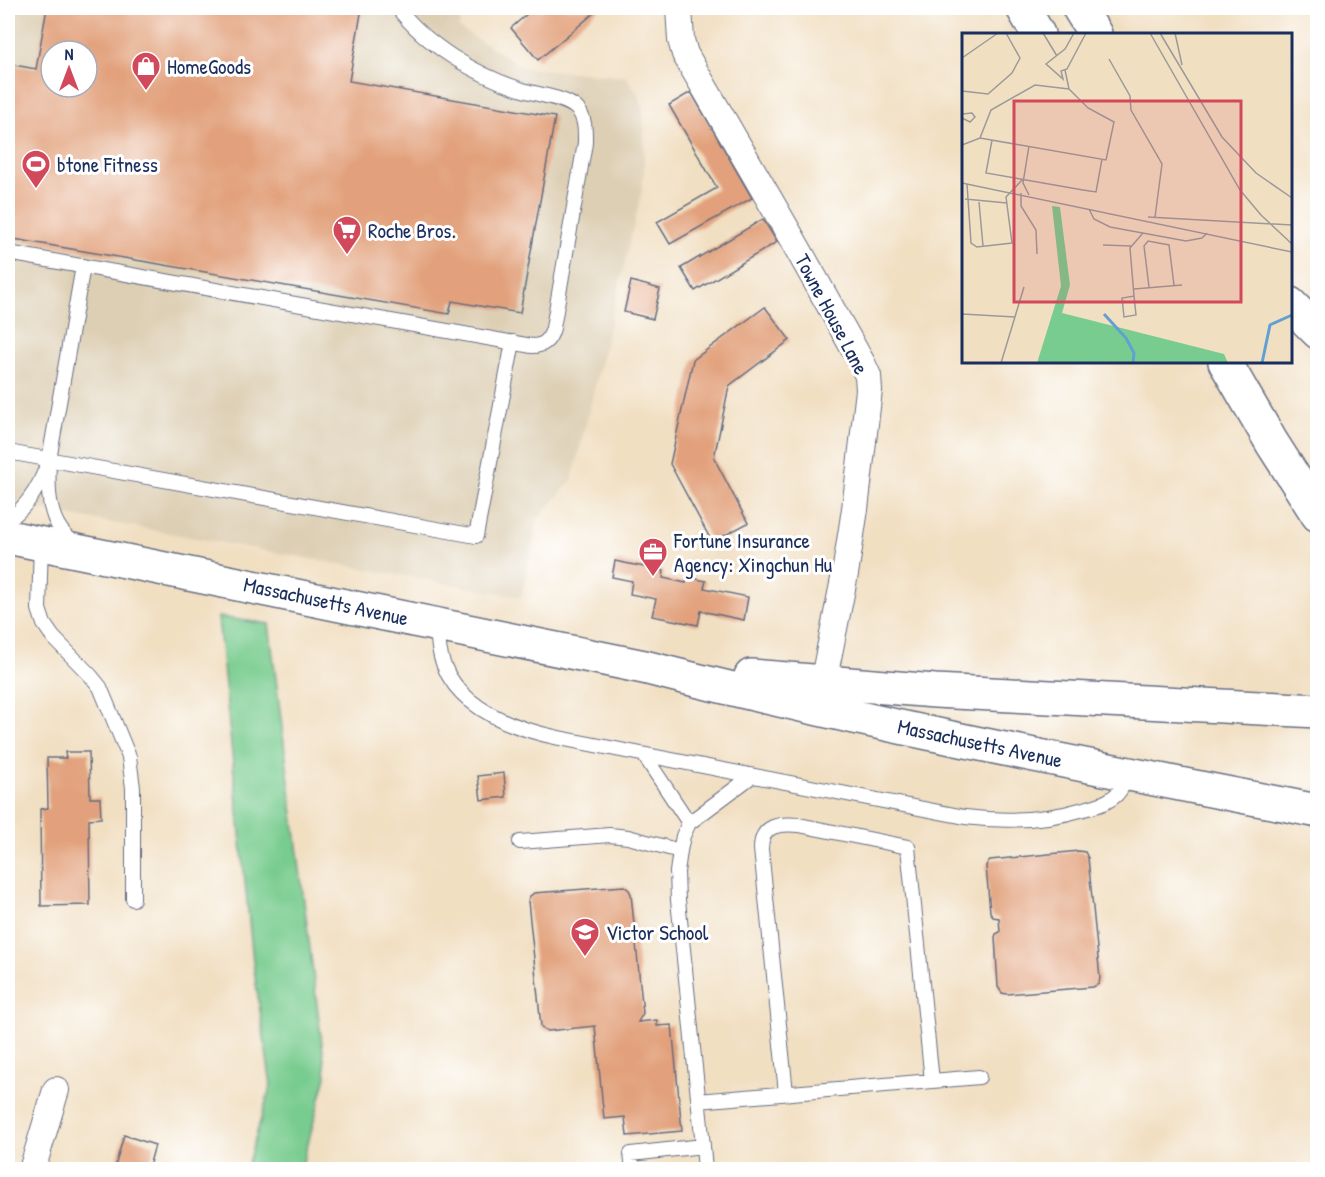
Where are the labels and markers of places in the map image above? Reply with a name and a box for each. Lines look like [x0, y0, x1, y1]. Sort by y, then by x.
shop icon: HomeGoods [130, 50, 162, 92]
place label: HomeGoods [167, 52, 251, 81]
sports icon: btone Fitness [20, 148, 52, 190]
place label: btone Fitness [57, 150, 158, 179]
supermarket icon: Roche Bros. [331, 214, 363, 256]
place label: Roche Bros. [368, 216, 456, 245]
place label: Fortune Insurance Agency: Xingchun Hu [673, 526, 833, 579]
office icon: Fortune Insurance Agency: Xingchun Hu [637, 536, 669, 578]
school or university icon: Victor School [569, 916, 601, 958]
place label: Victor School [606, 918, 709, 947]

